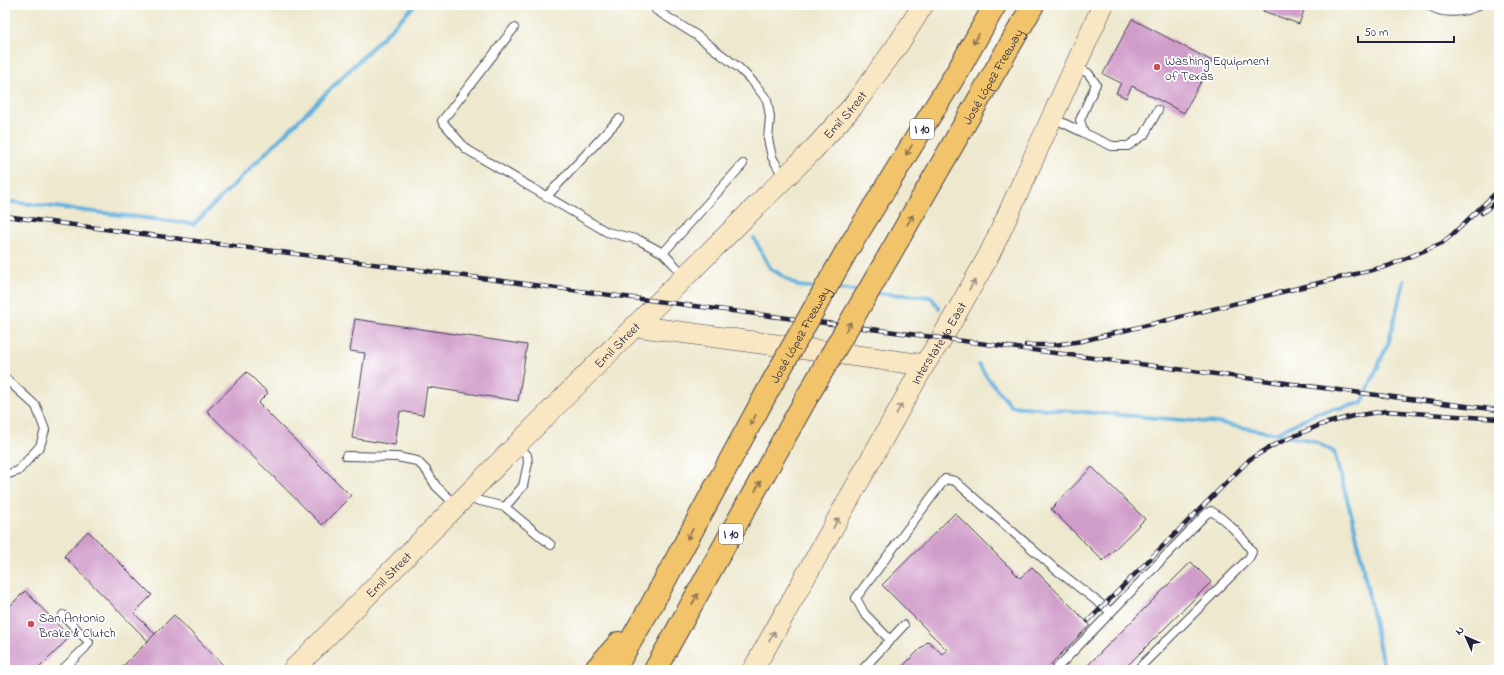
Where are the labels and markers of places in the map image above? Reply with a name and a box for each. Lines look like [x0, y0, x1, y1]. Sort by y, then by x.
place label: Washing Equipment of Texas [1165, 52, 1270, 86]
marker: Washing Equipment of Texas [1152, 62, 1162, 72]
place label: San Antonio Brake & Clutch [38, 609, 116, 643]
marker: San Antonio Brake & Clutch [26, 619, 36, 629]

